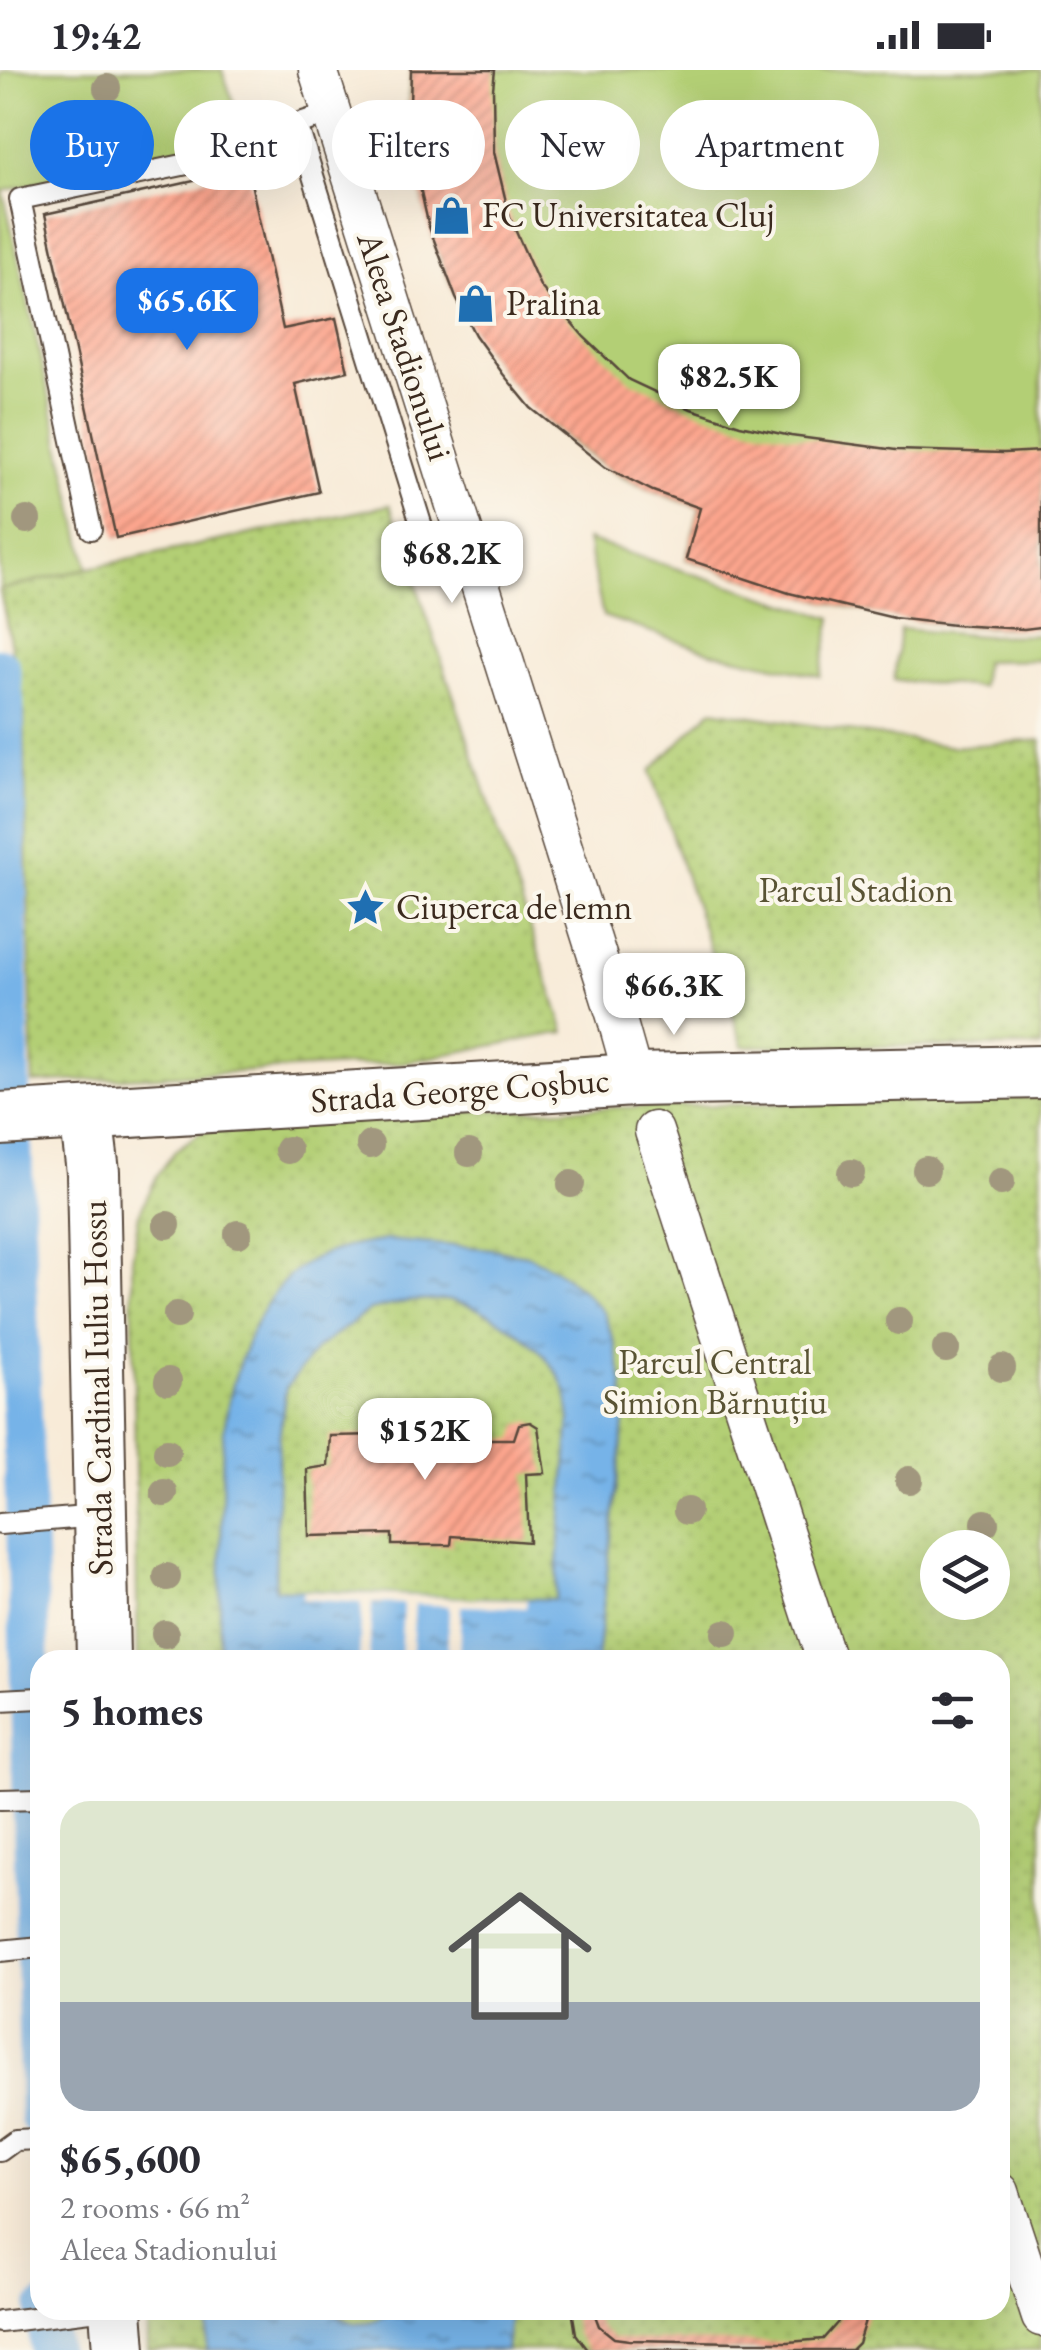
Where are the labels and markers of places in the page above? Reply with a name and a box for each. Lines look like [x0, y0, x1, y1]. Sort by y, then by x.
place label: FC Universitatea Cluj [482, 192, 775, 237]
shop icon: FC Universitatea Cluj [431, 194, 473, 236]
pin: $65.6K [106, 268, 268, 353]
place label: Pralina [506, 280, 600, 325]
shop icon: Pralina [455, 282, 497, 324]
pin: $82.5K [648, 344, 810, 429]
pin: $68.2K [371, 521, 533, 606]
place label: Ciuperca de lemn [396, 884, 632, 929]
place icon: Ciuperca de lemn [345, 886, 387, 928]
pin: $66.3K [593, 953, 755, 1038]
pin: $152K [355, 1398, 495, 1483]

